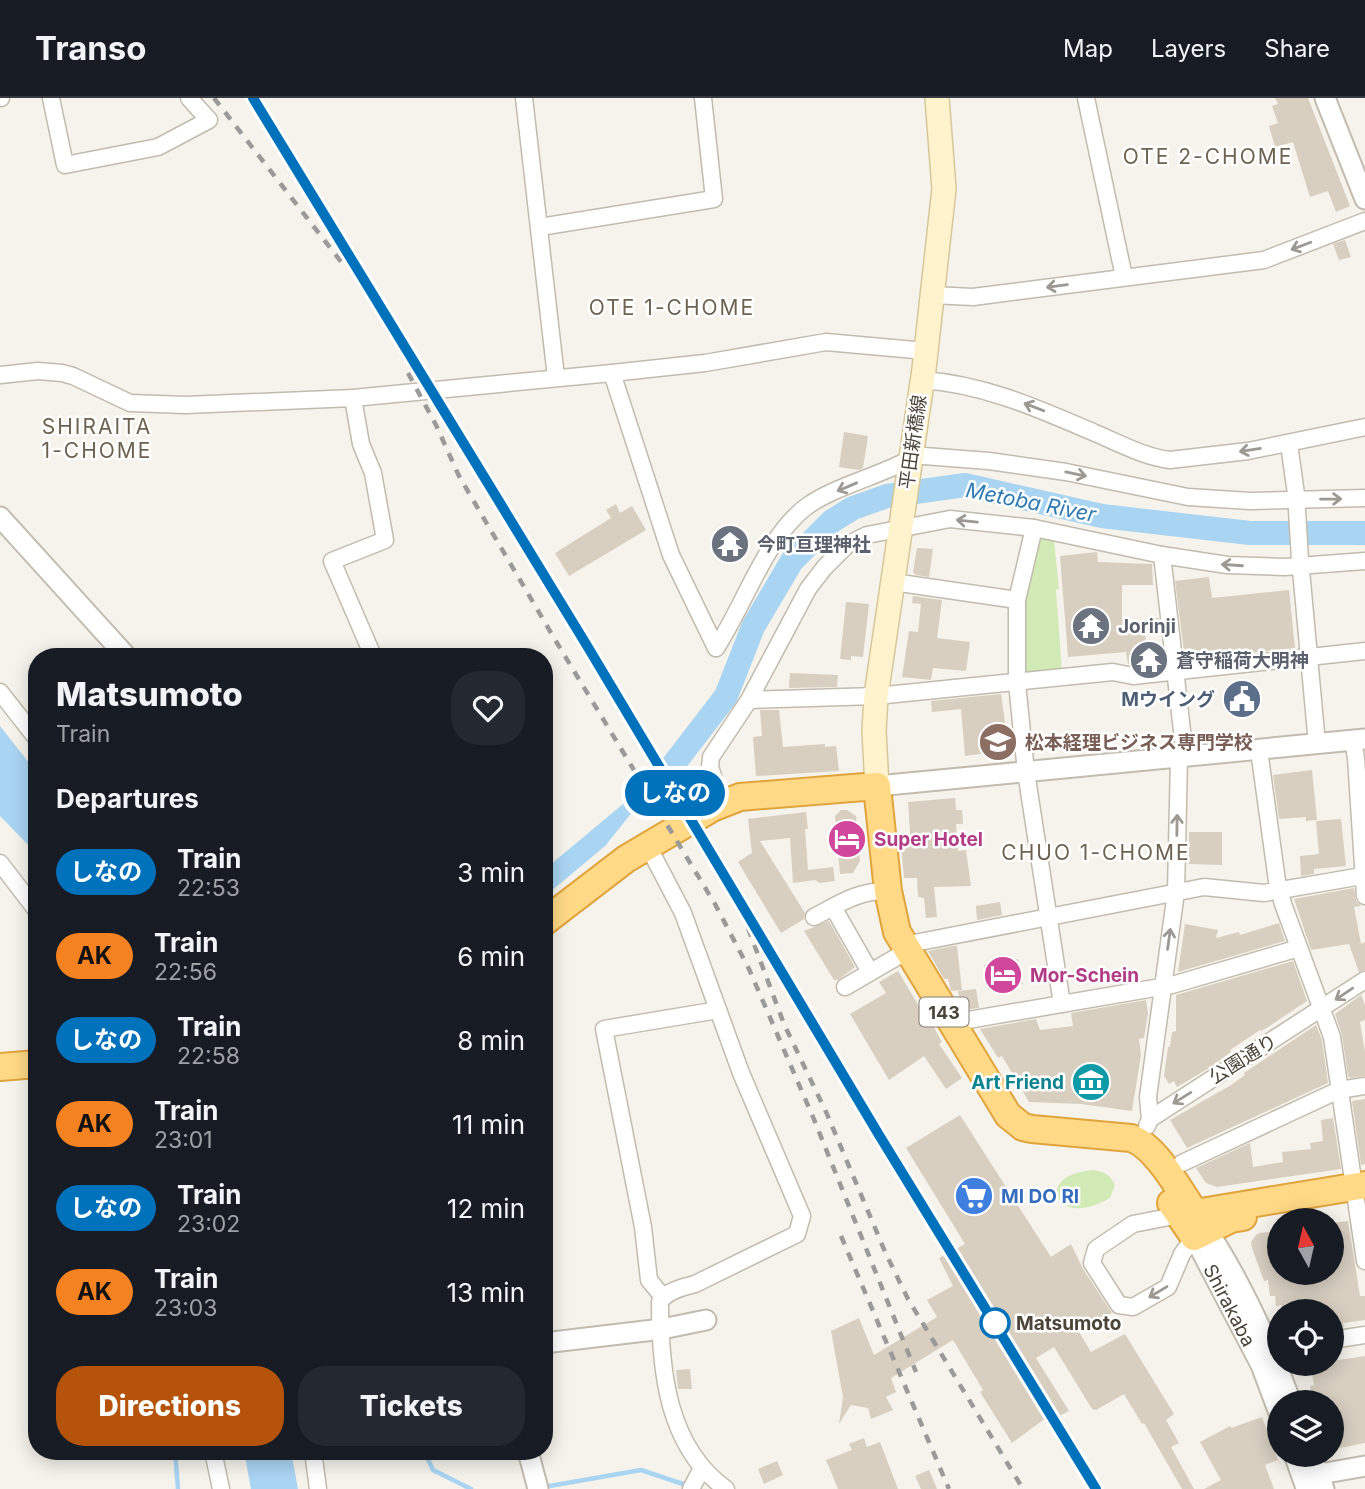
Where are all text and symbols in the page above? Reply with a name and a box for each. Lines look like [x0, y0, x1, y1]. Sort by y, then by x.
text: Transo [35, 28, 147, 68]
text: Map [1063, 34, 1113, 63]
text: Layers [1151, 34, 1226, 63]
text: Share [1264, 34, 1330, 63]
district label: OTE 2-CHOME [1123, 144, 1293, 169]
one-way arrow [1291, 240, 1313, 253]
one-way arrow [1046, 280, 1069, 293]
district label: OTE 1-CHOME [589, 295, 755, 320]
street label: 平田新橋線 [895, 393, 931, 491]
one-way arrow [1023, 400, 1045, 413]
district label: SHIRAITA 1-CHOME [42, 414, 152, 463]
one-way arrow [1239, 444, 1262, 457]
one-way arrow [1064, 467, 1087, 481]
water label: Metoba River [964, 477, 1099, 527]
one-way arrow [837, 481, 859, 494]
one-way arrow [1319, 492, 1342, 506]
one-way arrow [957, 514, 979, 527]
temple icon: 今町亘理神社 [709, 523, 751, 565]
place label: 今町亘理神社 [757, 533, 871, 556]
one-way arrow [1221, 558, 1244, 571]
temple icon: Jorinji [1070, 605, 1112, 647]
place label: Jorinji [1118, 615, 1176, 638]
temple icon: 蒼守稲荷大明神 [1128, 639, 1170, 681]
place label: 蒼守稲荷大明神 [1176, 649, 1309, 672]
button: heart [451, 671, 525, 745]
text: Matsumoto [56, 674, 243, 714]
public building icon: Mウイング [1221, 678, 1263, 720]
place label: Mウイング [1121, 688, 1215, 711]
text: Train [56, 720, 110, 748]
school or university icon: 松本経理ビジネス専門学校 [977, 721, 1019, 763]
place label: 松本経理ビジネス専門学校 [1025, 731, 1253, 754]
line badge: しなの [635, 770, 715, 816]
text: しなの [639, 778, 711, 807]
text: Departures [56, 783, 199, 814]
one-way arrow [1171, 814, 1184, 837]
hotel icon: Super Hotel [826, 818, 868, 860]
place label: Super Hotel [874, 828, 983, 851]
district label: CHUO 1-CHOME [1001, 840, 1191, 865]
text: Train [177, 843, 241, 874]
text: しなの [70, 857, 142, 886]
text: 3 min [457, 857, 525, 888]
text: 22:53 [177, 874, 240, 902]
text: Train [154, 927, 218, 958]
one-way arrow [1163, 928, 1176, 951]
text: AK [77, 941, 112, 970]
text: 6 min [457, 941, 525, 972]
hotel icon: Mor-Schein [982, 954, 1024, 996]
text: 22:56 [154, 958, 217, 986]
place label: Mor-Schein [1030, 964, 1139, 987]
one-way arrow [1335, 987, 1354, 1002]
road number: 143 [920, 998, 968, 1027]
text: Train [177, 1011, 241, 1042]
text: しなの [70, 1025, 142, 1054]
text: 8 min [457, 1025, 525, 1056]
street label: 公園通り [1205, 1029, 1281, 1089]
text: 22:58 [177, 1042, 240, 1070]
museum icon: Art Friend [1070, 1061, 1112, 1103]
place label: Art Friend [971, 1071, 1064, 1094]
one-way arrow [1173, 1090, 1192, 1105]
text: Train [154, 1095, 218, 1126]
text: AK [77, 1109, 112, 1138]
text: 11 min [452, 1109, 525, 1140]
text: 23:01 [154, 1126, 213, 1154]
supermarket icon: MI DO RI [953, 1175, 995, 1217]
text: Train [177, 1179, 241, 1210]
place label: MI DO RI [1001, 1185, 1079, 1208]
text: しなの [70, 1193, 142, 1222]
text: 12 min [447, 1193, 525, 1224]
north arrow [1267, 1208, 1344, 1284]
map controls [1267, 1208, 1344, 1467]
text: 23:02 [177, 1210, 240, 1238]
street label: Shirakaba [1199, 1260, 1261, 1350]
text: Train [154, 1263, 218, 1294]
text: AK [77, 1277, 112, 1306]
text: 13 min [447, 1277, 525, 1308]
one-way arrow [1149, 1285, 1168, 1300]
text: 23:03 [154, 1294, 218, 1322]
button: locate [1267, 1299, 1344, 1376]
marker: Matsumoto [980, 1308, 1010, 1338]
place label: Matsumoto [1016, 1312, 1121, 1335]
button: Directions [56, 1366, 284, 1446]
button: Tickets [298, 1366, 525, 1446]
button: layers [1267, 1390, 1344, 1467]

